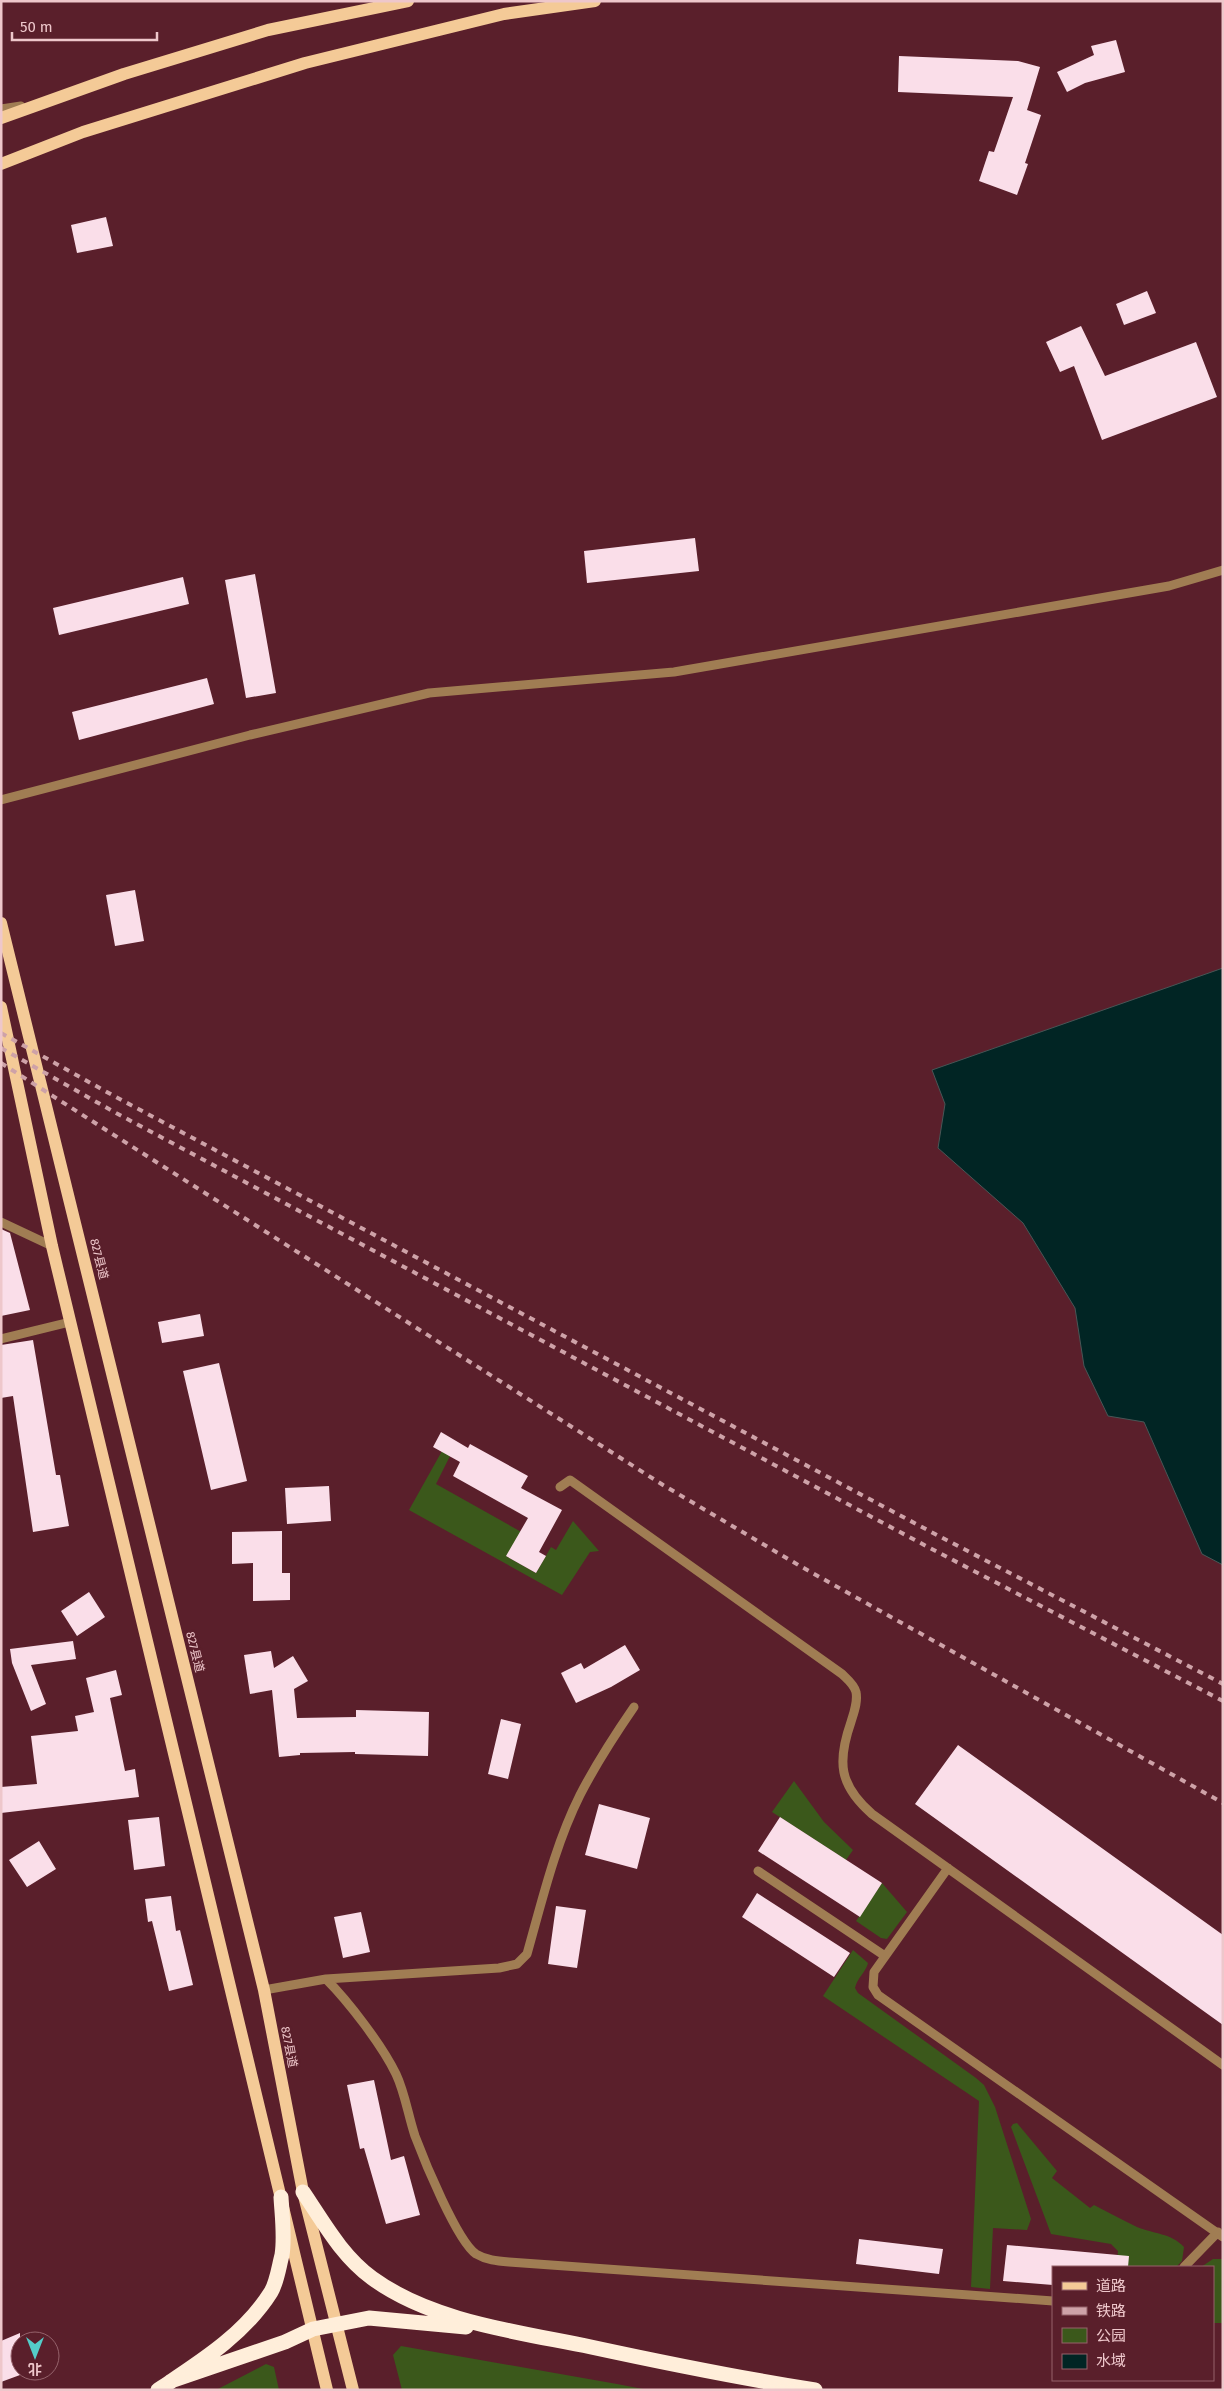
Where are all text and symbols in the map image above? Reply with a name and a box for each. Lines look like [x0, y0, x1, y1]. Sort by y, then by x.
scale bar [12, 10, 158, 42]
text: 50 m [20, 18, 53, 36]
street label: 827县道 [87, 1237, 111, 1281]
street label: 827县道 [183, 1630, 207, 1674]
street label: 827县道 [278, 2025, 300, 2069]
legend [1052, 2266, 1214, 2381]
text: 道路 [1096, 2277, 1126, 2295]
text: 铁路 [1096, 2302, 1126, 2320]
text: 公园 [1096, 2327, 1126, 2345]
north arrow [10, 2331, 60, 2381]
text: 水域 [1096, 2352, 1126, 2370]
text: 北 [28, 2360, 42, 2377]

